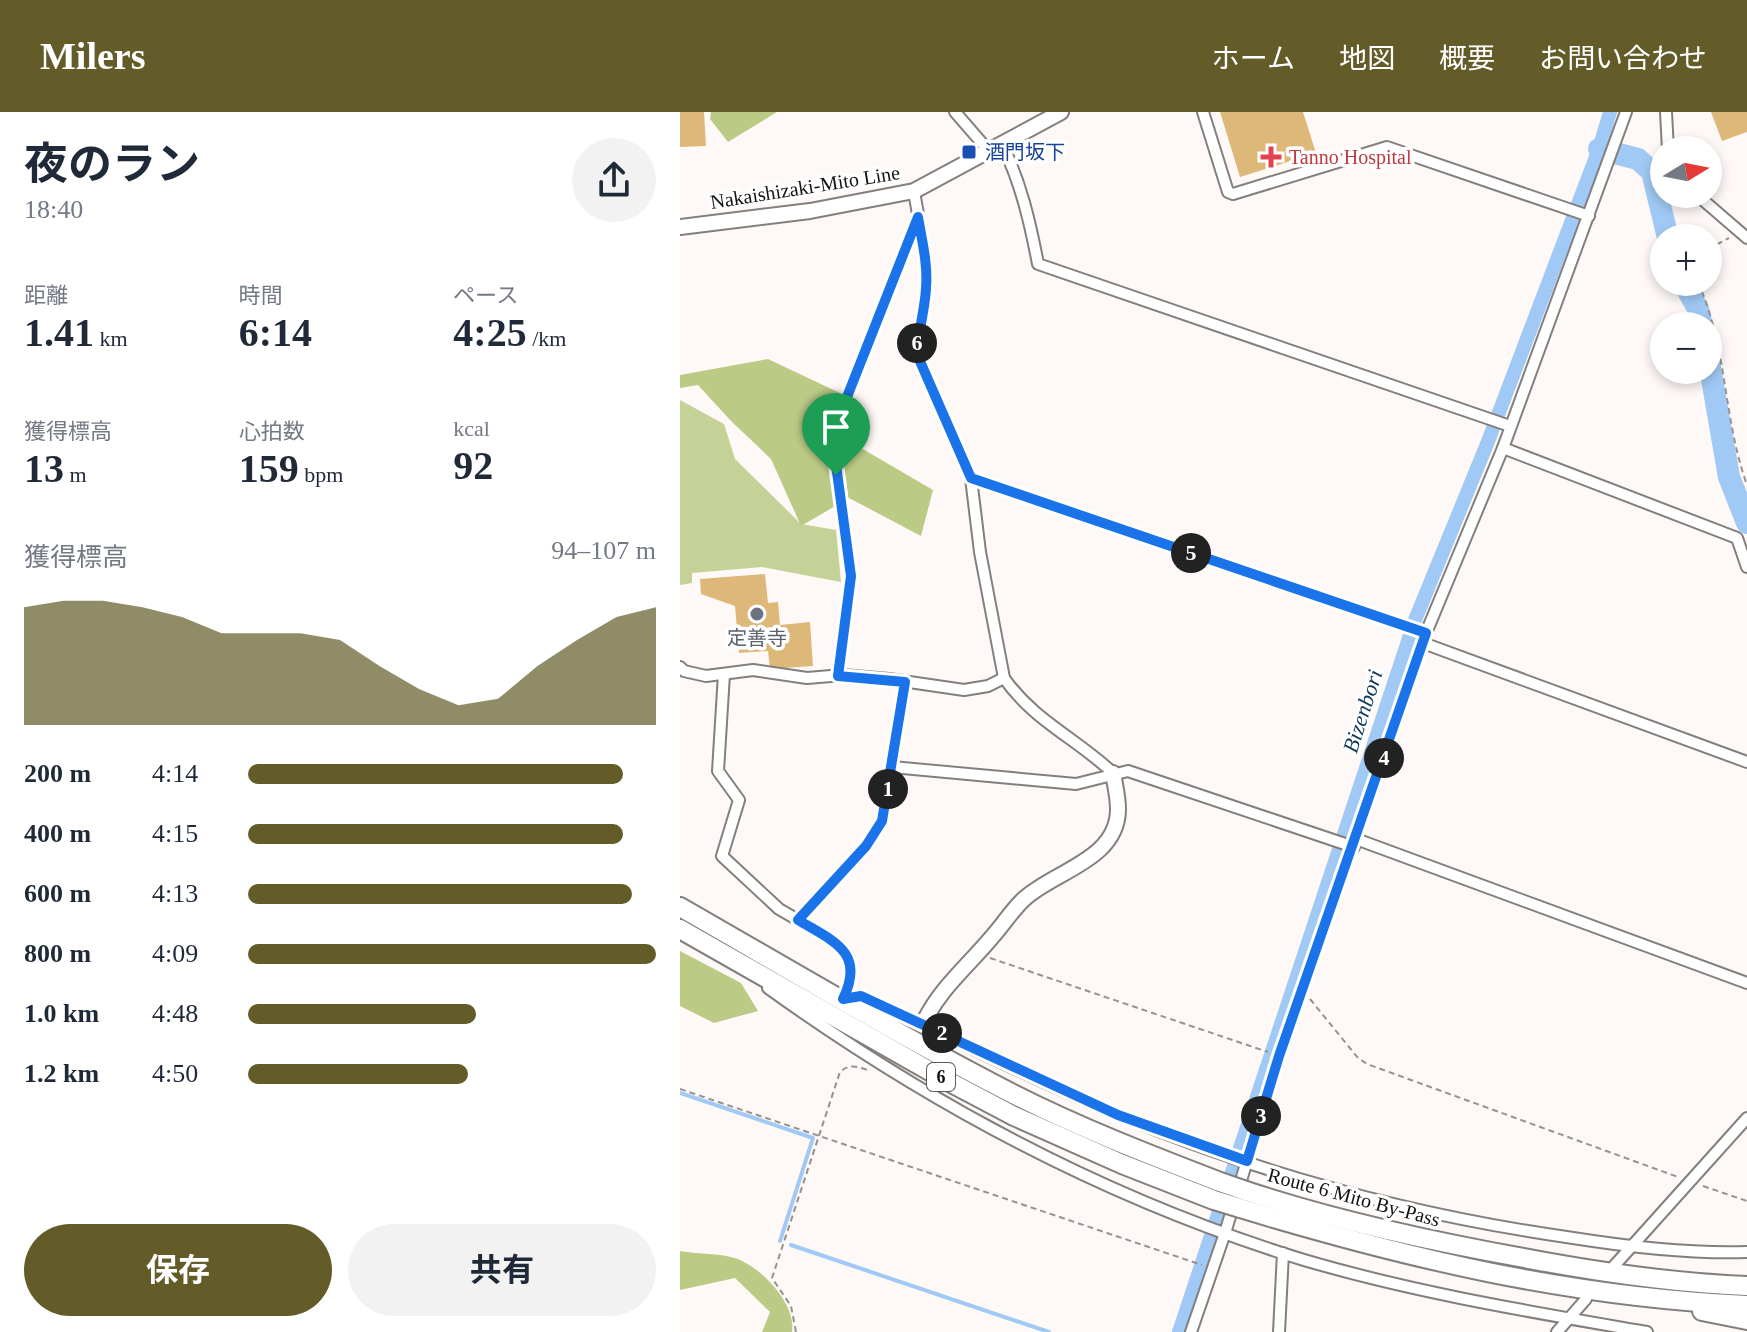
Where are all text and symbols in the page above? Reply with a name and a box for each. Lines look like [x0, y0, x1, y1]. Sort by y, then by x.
text: Milers [40, 35, 146, 77]
text: ホーム [1212, 43, 1295, 74]
text: 地図 [1339, 43, 1395, 74]
text: 概要 [1439, 43, 1495, 74]
text: お問い合わせ [1539, 43, 1707, 74]
north arrow [1650, 136, 1722, 208]
map controls [1650, 136, 1722, 384]
button: share [572, 138, 656, 222]
text: 夜のラン [24, 140, 200, 189]
place label: 酒門坂下 [985, 141, 1065, 163]
marker: 酒門坂下 [960, 143, 978, 161]
marker: Tanno Hospital [1260, 146, 1282, 168]
place label: Tanno Hospital [1289, 146, 1412, 169]
street label: Nakaishizaki-Mito Line [709, 161, 901, 213]
text: 18:40 [24, 195, 83, 224]
button: + [1650, 224, 1722, 296]
text: 距離 [24, 283, 68, 308]
text: 時間 [239, 283, 283, 308]
text: ペース [453, 283, 518, 308]
text: 1.41 [24, 310, 94, 355]
text: 6:14 [239, 310, 312, 355]
text: 4:25 [453, 310, 527, 355]
button: − [1650, 312, 1722, 384]
pin: 6 [897, 323, 937, 363]
text: km [94, 326, 128, 351]
text: /km [527, 326, 566, 351]
text: 6 [912, 330, 923, 355]
pin [802, 393, 870, 475]
icon: arrive [814, 405, 858, 449]
text: kcal [453, 416, 490, 441]
text: 獲得標高 [24, 419, 112, 444]
text: 心拍数 [239, 419, 305, 444]
text: 92 [453, 443, 493, 488]
text: 13 [24, 446, 64, 491]
text: 159 [239, 446, 299, 491]
text: m [64, 462, 87, 487]
text: bpm [299, 462, 343, 487]
pin: 5 [1171, 533, 1211, 573]
text: 94–107 m [551, 536, 656, 565]
text: 5 [1186, 540, 1197, 565]
text: 獲得標高 [24, 543, 128, 572]
marker: 定善寺 [748, 605, 766, 623]
place label: 定善寺 [727, 627, 787, 649]
water label: Bizenbori [1337, 667, 1388, 756]
pin: 4 [1364, 738, 1404, 778]
text: 4 [1379, 745, 1390, 770]
text: 200 m [24, 759, 91, 788]
text: 4:14 [152, 759, 198, 788]
pin: 1 [868, 769, 908, 809]
text: 1 [883, 776, 894, 801]
text: 400 m [24, 819, 91, 848]
text: 4:15 [152, 819, 198, 848]
text: 600 m [24, 879, 91, 908]
text: 4:13 [152, 879, 198, 908]
text: 800 m [24, 939, 91, 968]
text: 4:09 [152, 939, 198, 968]
text: 1.0 km [24, 999, 99, 1028]
text: 4:48 [152, 999, 198, 1028]
pin: 2 [922, 1013, 962, 1053]
text: 2 [937, 1020, 948, 1045]
text: 1.2 km [24, 1059, 99, 1088]
text: 4:50 [152, 1059, 198, 1088]
road number: 6 [927, 1063, 955, 1091]
pin: 3 [1241, 1096, 1281, 1136]
text: 3 [1256, 1103, 1267, 1128]
street label: Route 6 Mito By-Pass [1265, 1163, 1443, 1232]
button: 保存 [24, 1224, 332, 1316]
button: 共有 [348, 1224, 656, 1316]

